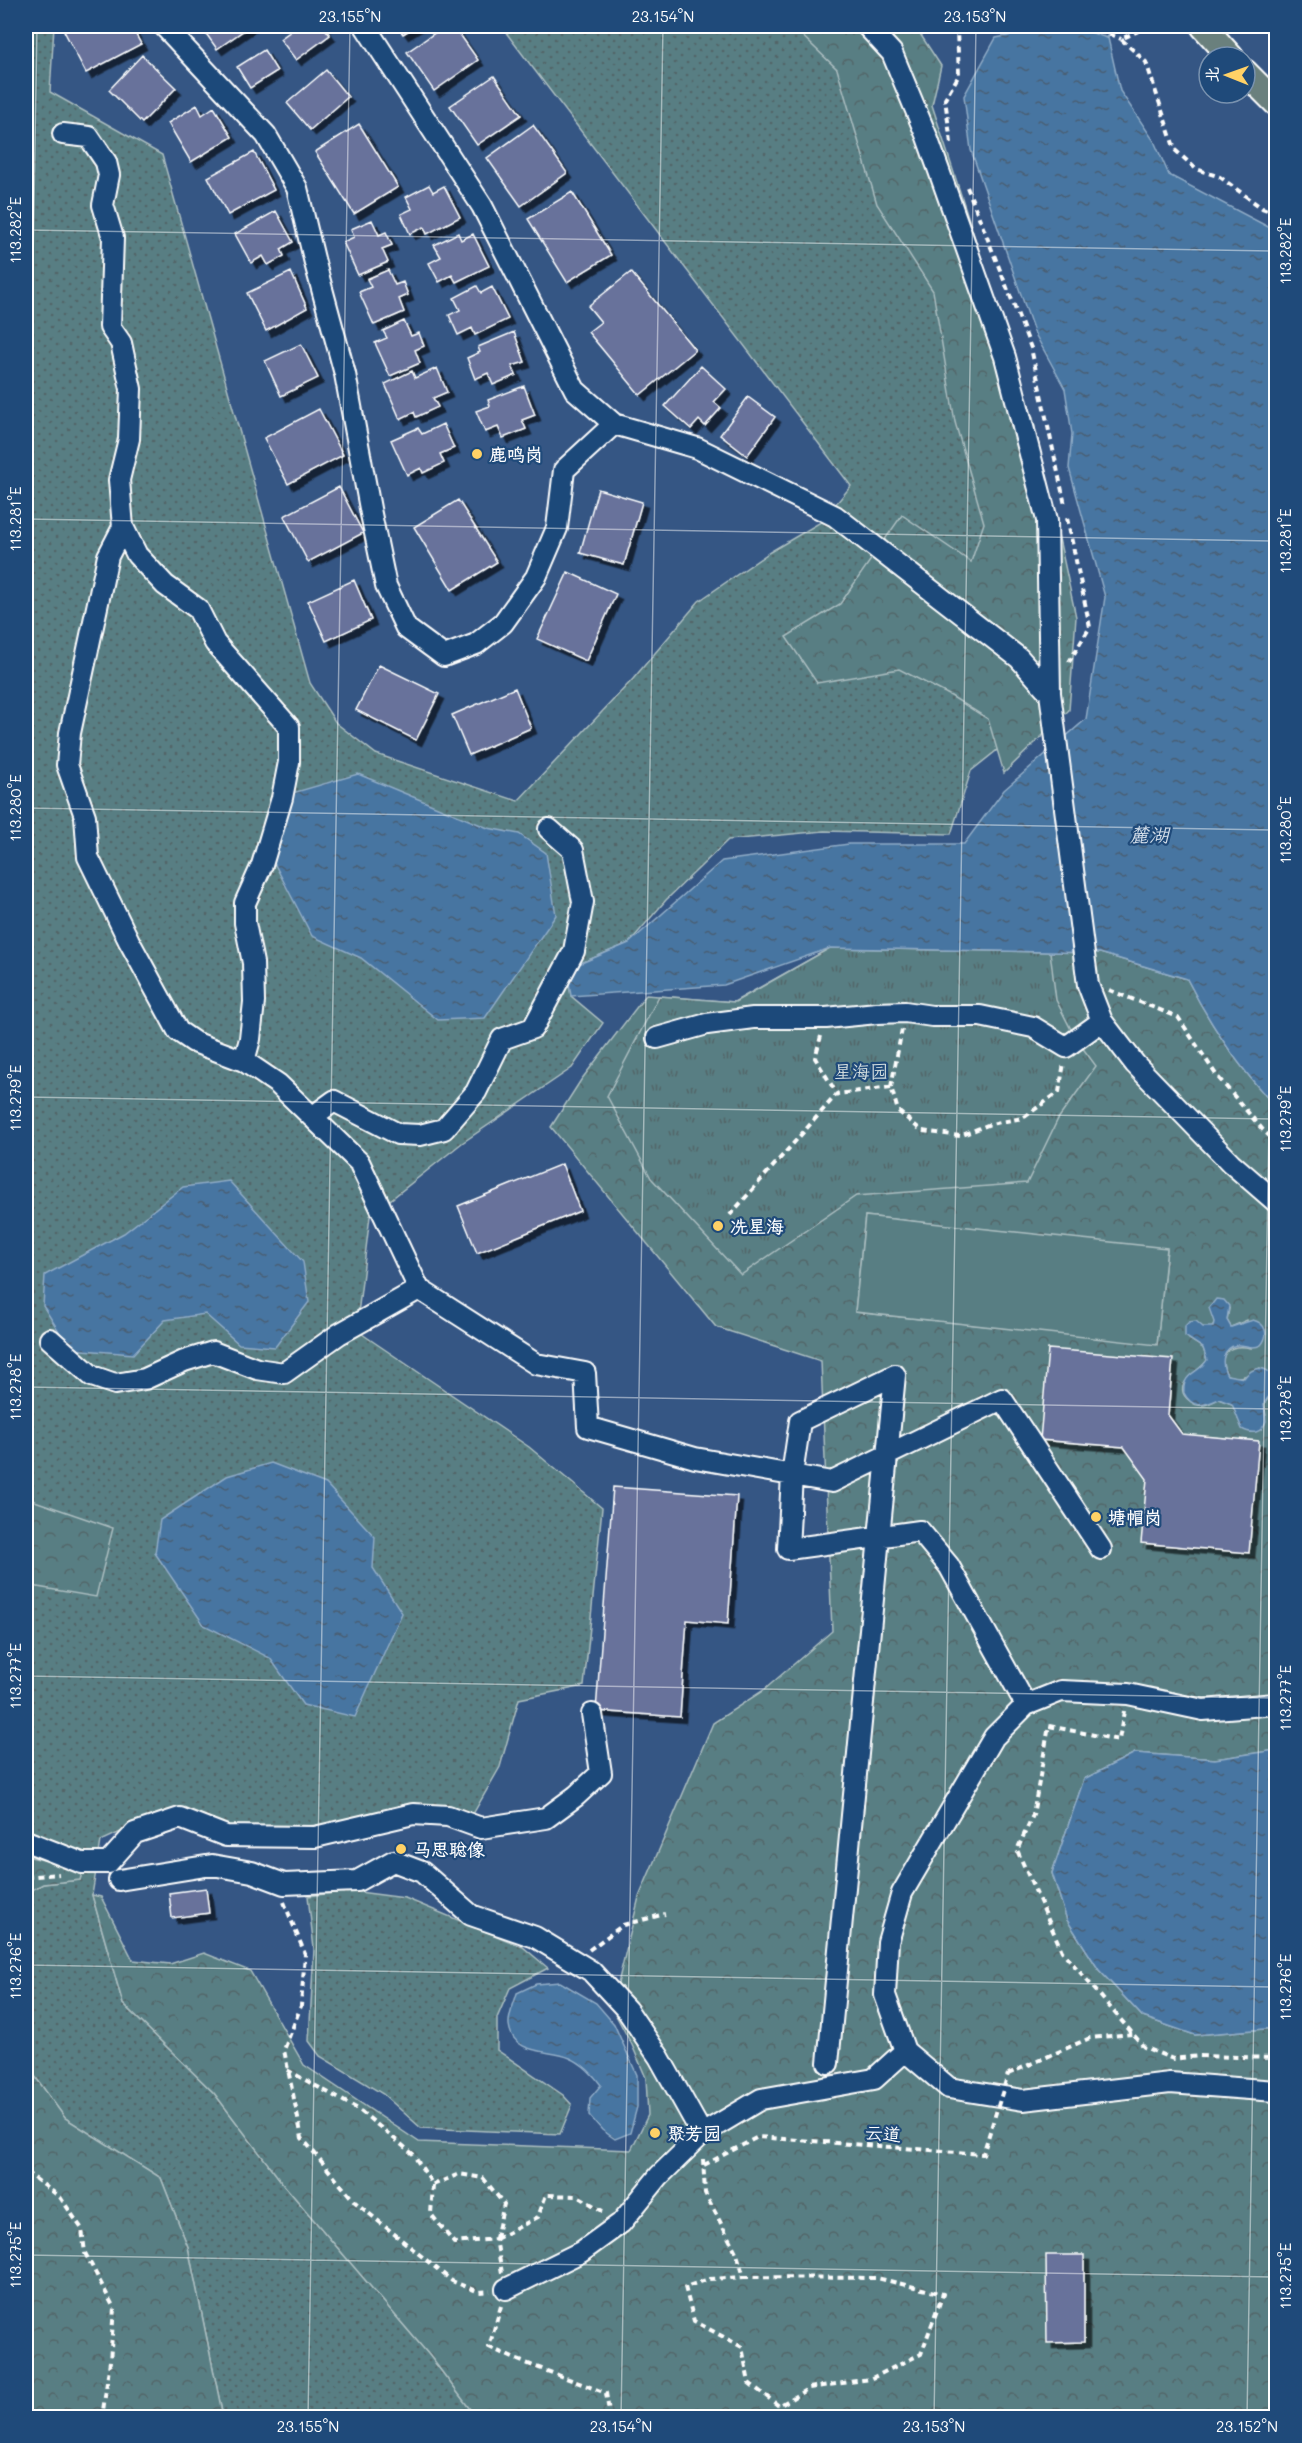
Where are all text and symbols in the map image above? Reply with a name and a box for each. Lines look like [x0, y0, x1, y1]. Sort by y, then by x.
text: 23.155°N [319, 6, 381, 26]
text: 23.154°N [632, 6, 694, 26]
text: 23.153°N [944, 6, 1006, 26]
north arrow [1197, 45, 1257, 105]
text: 北 [1201, 67, 1222, 83]
text: 113.282°E [5, 196, 25, 263]
text: 113.282°E [1275, 217, 1295, 284]
place label: 鹿鸣岗 [489, 442, 543, 466]
marker: 鹿鸣岗 [470, 447, 484, 461]
text: 113.281°E [5, 486, 25, 552]
text: 113.281°E [1275, 508, 1295, 574]
text: 113.280°E [5, 774, 25, 842]
text: 113.280°E [1275, 796, 1295, 864]
water label: 麓湖 [1129, 821, 1171, 847]
park label: 星海园 [834, 1059, 888, 1083]
text: 113.279°E [5, 1064, 25, 1131]
text: 113.279°E [1275, 1085, 1295, 1152]
place label: 冼星海 [730, 1214, 784, 1238]
marker: 冼星海 [711, 1219, 725, 1233]
text: 113.278°E [5, 1353, 25, 1420]
text: 113.278°E [1275, 1375, 1295, 1442]
place label: 塘帽岗 [1108, 1505, 1162, 1529]
marker: 塘帽岗 [1089, 1510, 1103, 1524]
text: 113.277°E [5, 1643, 25, 1709]
text: 113.277°E [1275, 1665, 1295, 1731]
place label: 马思聪像 [413, 1837, 485, 1861]
marker: 马思聪像 [394, 1842, 408, 1856]
text: 113.276°E [5, 1932, 25, 1999]
text: 113.276°E [1275, 1953, 1295, 2020]
street label: 云道 [864, 2120, 902, 2146]
place label: 聚芳园 [667, 2121, 721, 2145]
marker: 聚芳园 [648, 2126, 662, 2140]
text: 113.275°E [5, 2221, 25, 2288]
text: 113.275°E [1275, 2242, 1295, 2309]
text: 23.155°N [277, 2416, 339, 2436]
text: 23.154°N [590, 2416, 652, 2436]
text: 23.153°N [903, 2416, 965, 2436]
text: 23.152°N [1216, 2416, 1278, 2436]

